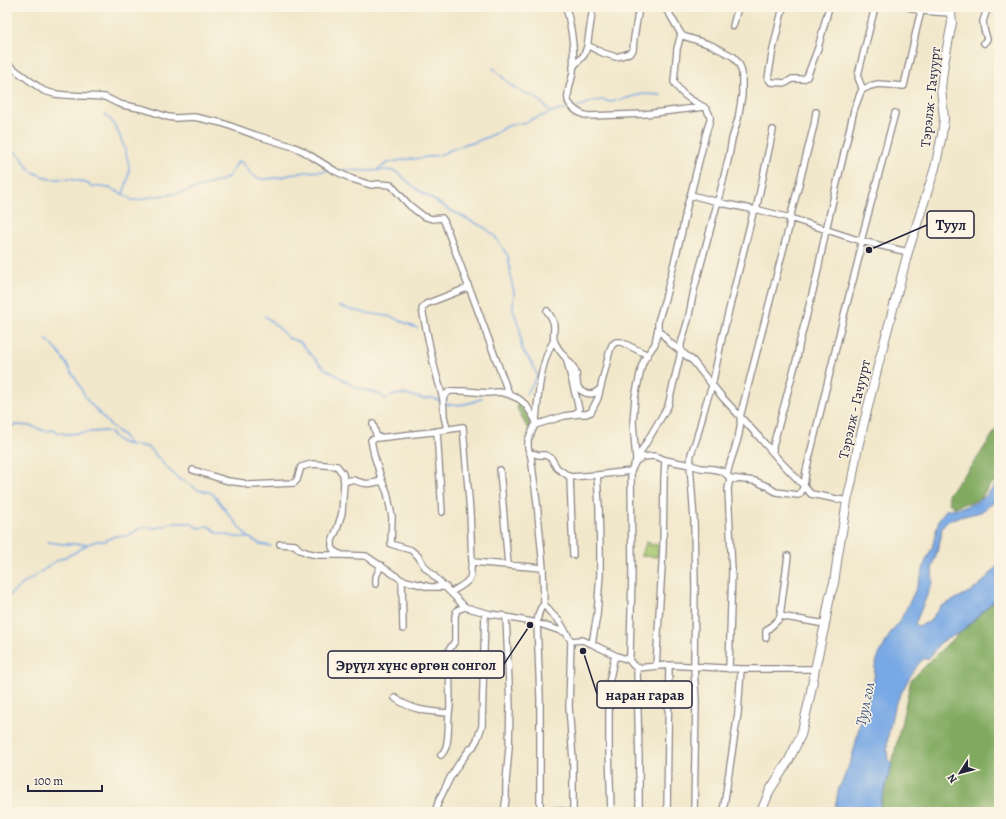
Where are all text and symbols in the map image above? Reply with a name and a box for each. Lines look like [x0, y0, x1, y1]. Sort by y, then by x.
street label: Тэрэлж - Гачуурт [916, 46, 945, 148]
callout: Туул [927, 211, 974, 238]
text: Туул [936, 215, 966, 235]
street label: Тэрэлж - Гачуурт [834, 358, 875, 461]
callout: Эрүүл хүнс өргөн сонгол [328, 651, 504, 678]
text: Эрүүл хүнс өргөн сонгол [336, 655, 496, 675]
water label: Туул гол [851, 680, 879, 728]
callout: наран гарав [597, 681, 692, 708]
text: наран гарав [606, 685, 684, 705]
north arrow [940, 753, 980, 793]
scale bar [28, 767, 102, 793]
text: N [944, 771, 961, 786]
text: 100 m [34, 773, 63, 789]

